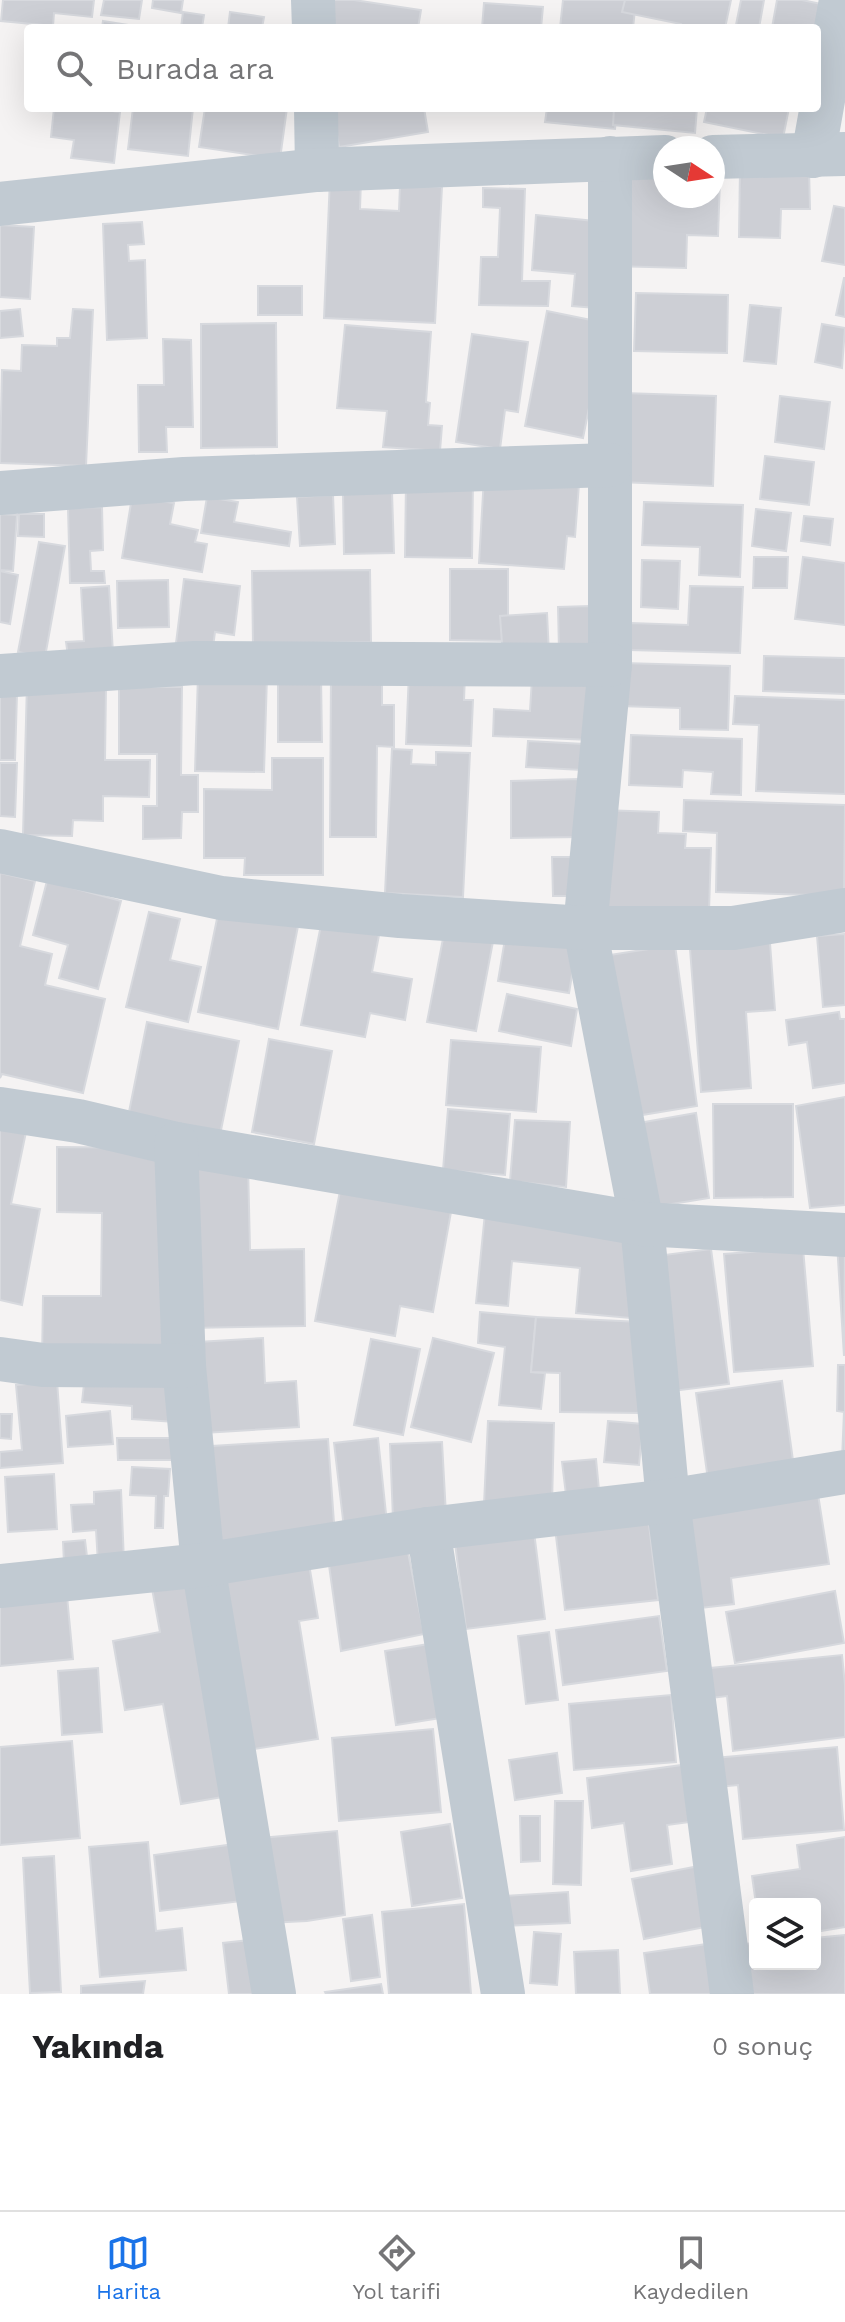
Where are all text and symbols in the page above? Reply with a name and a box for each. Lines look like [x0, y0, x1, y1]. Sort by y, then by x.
search box [24, 24, 821, 112]
icon: search [52, 46, 96, 90]
text: Burada ara [116, 51, 274, 86]
north arrow [653, 136, 725, 208]
map controls [749, 1898, 821, 1970]
button: layers [749, 1898, 821, 1970]
text: Yakında [32, 2026, 164, 2066]
text: 0 sonuç [712, 2031, 813, 2061]
tab: Harita [96, 2231, 161, 2304]
tab: Yol tarifi [353, 2231, 441, 2304]
tab: Kaydedilen [633, 2231, 749, 2304]

